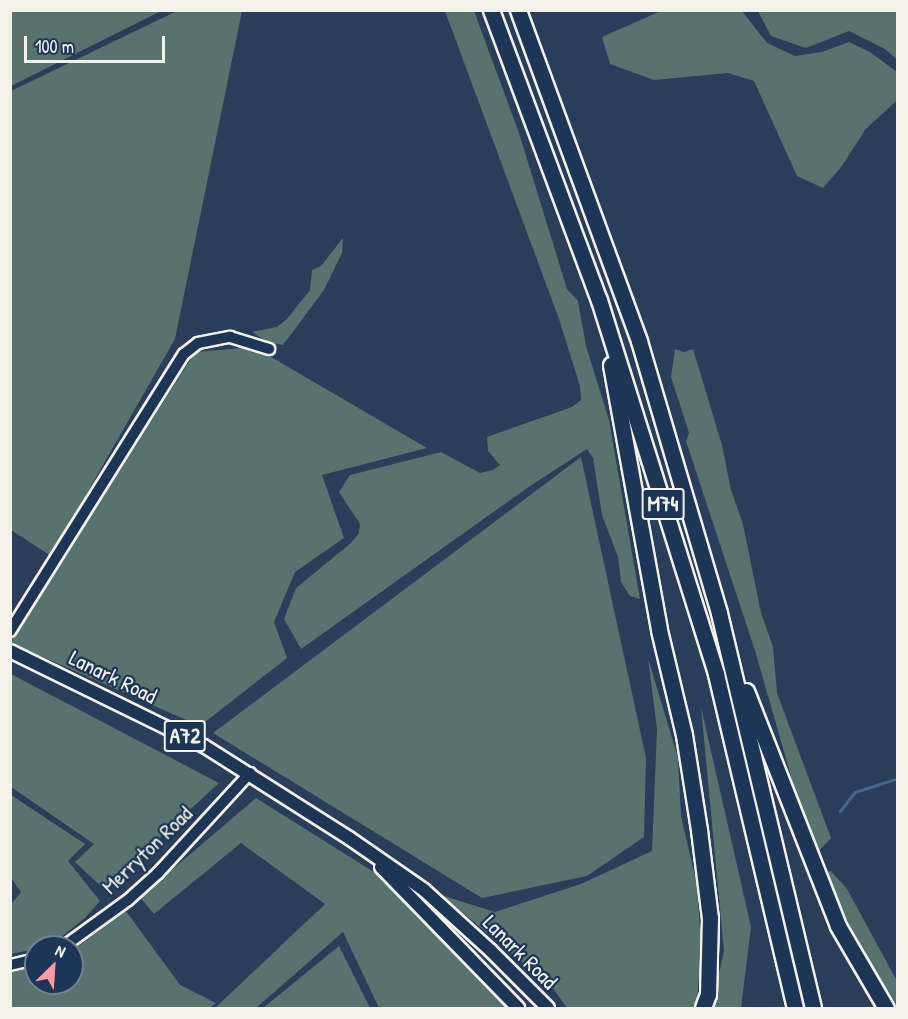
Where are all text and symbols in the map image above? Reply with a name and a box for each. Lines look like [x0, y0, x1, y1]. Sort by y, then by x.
scale bar [27, 24, 168, 62]
text: 100 m [35, 34, 74, 59]
road number: M74 [640, 486, 686, 522]
street label: Lanark Road [65, 645, 161, 709]
road number: A72 [162, 718, 207, 754]
street label: Merryton Road [96, 800, 198, 900]
street label: Lanark Road [477, 909, 563, 995]
north arrow [24, 935, 84, 995]
text: N [52, 939, 69, 962]

